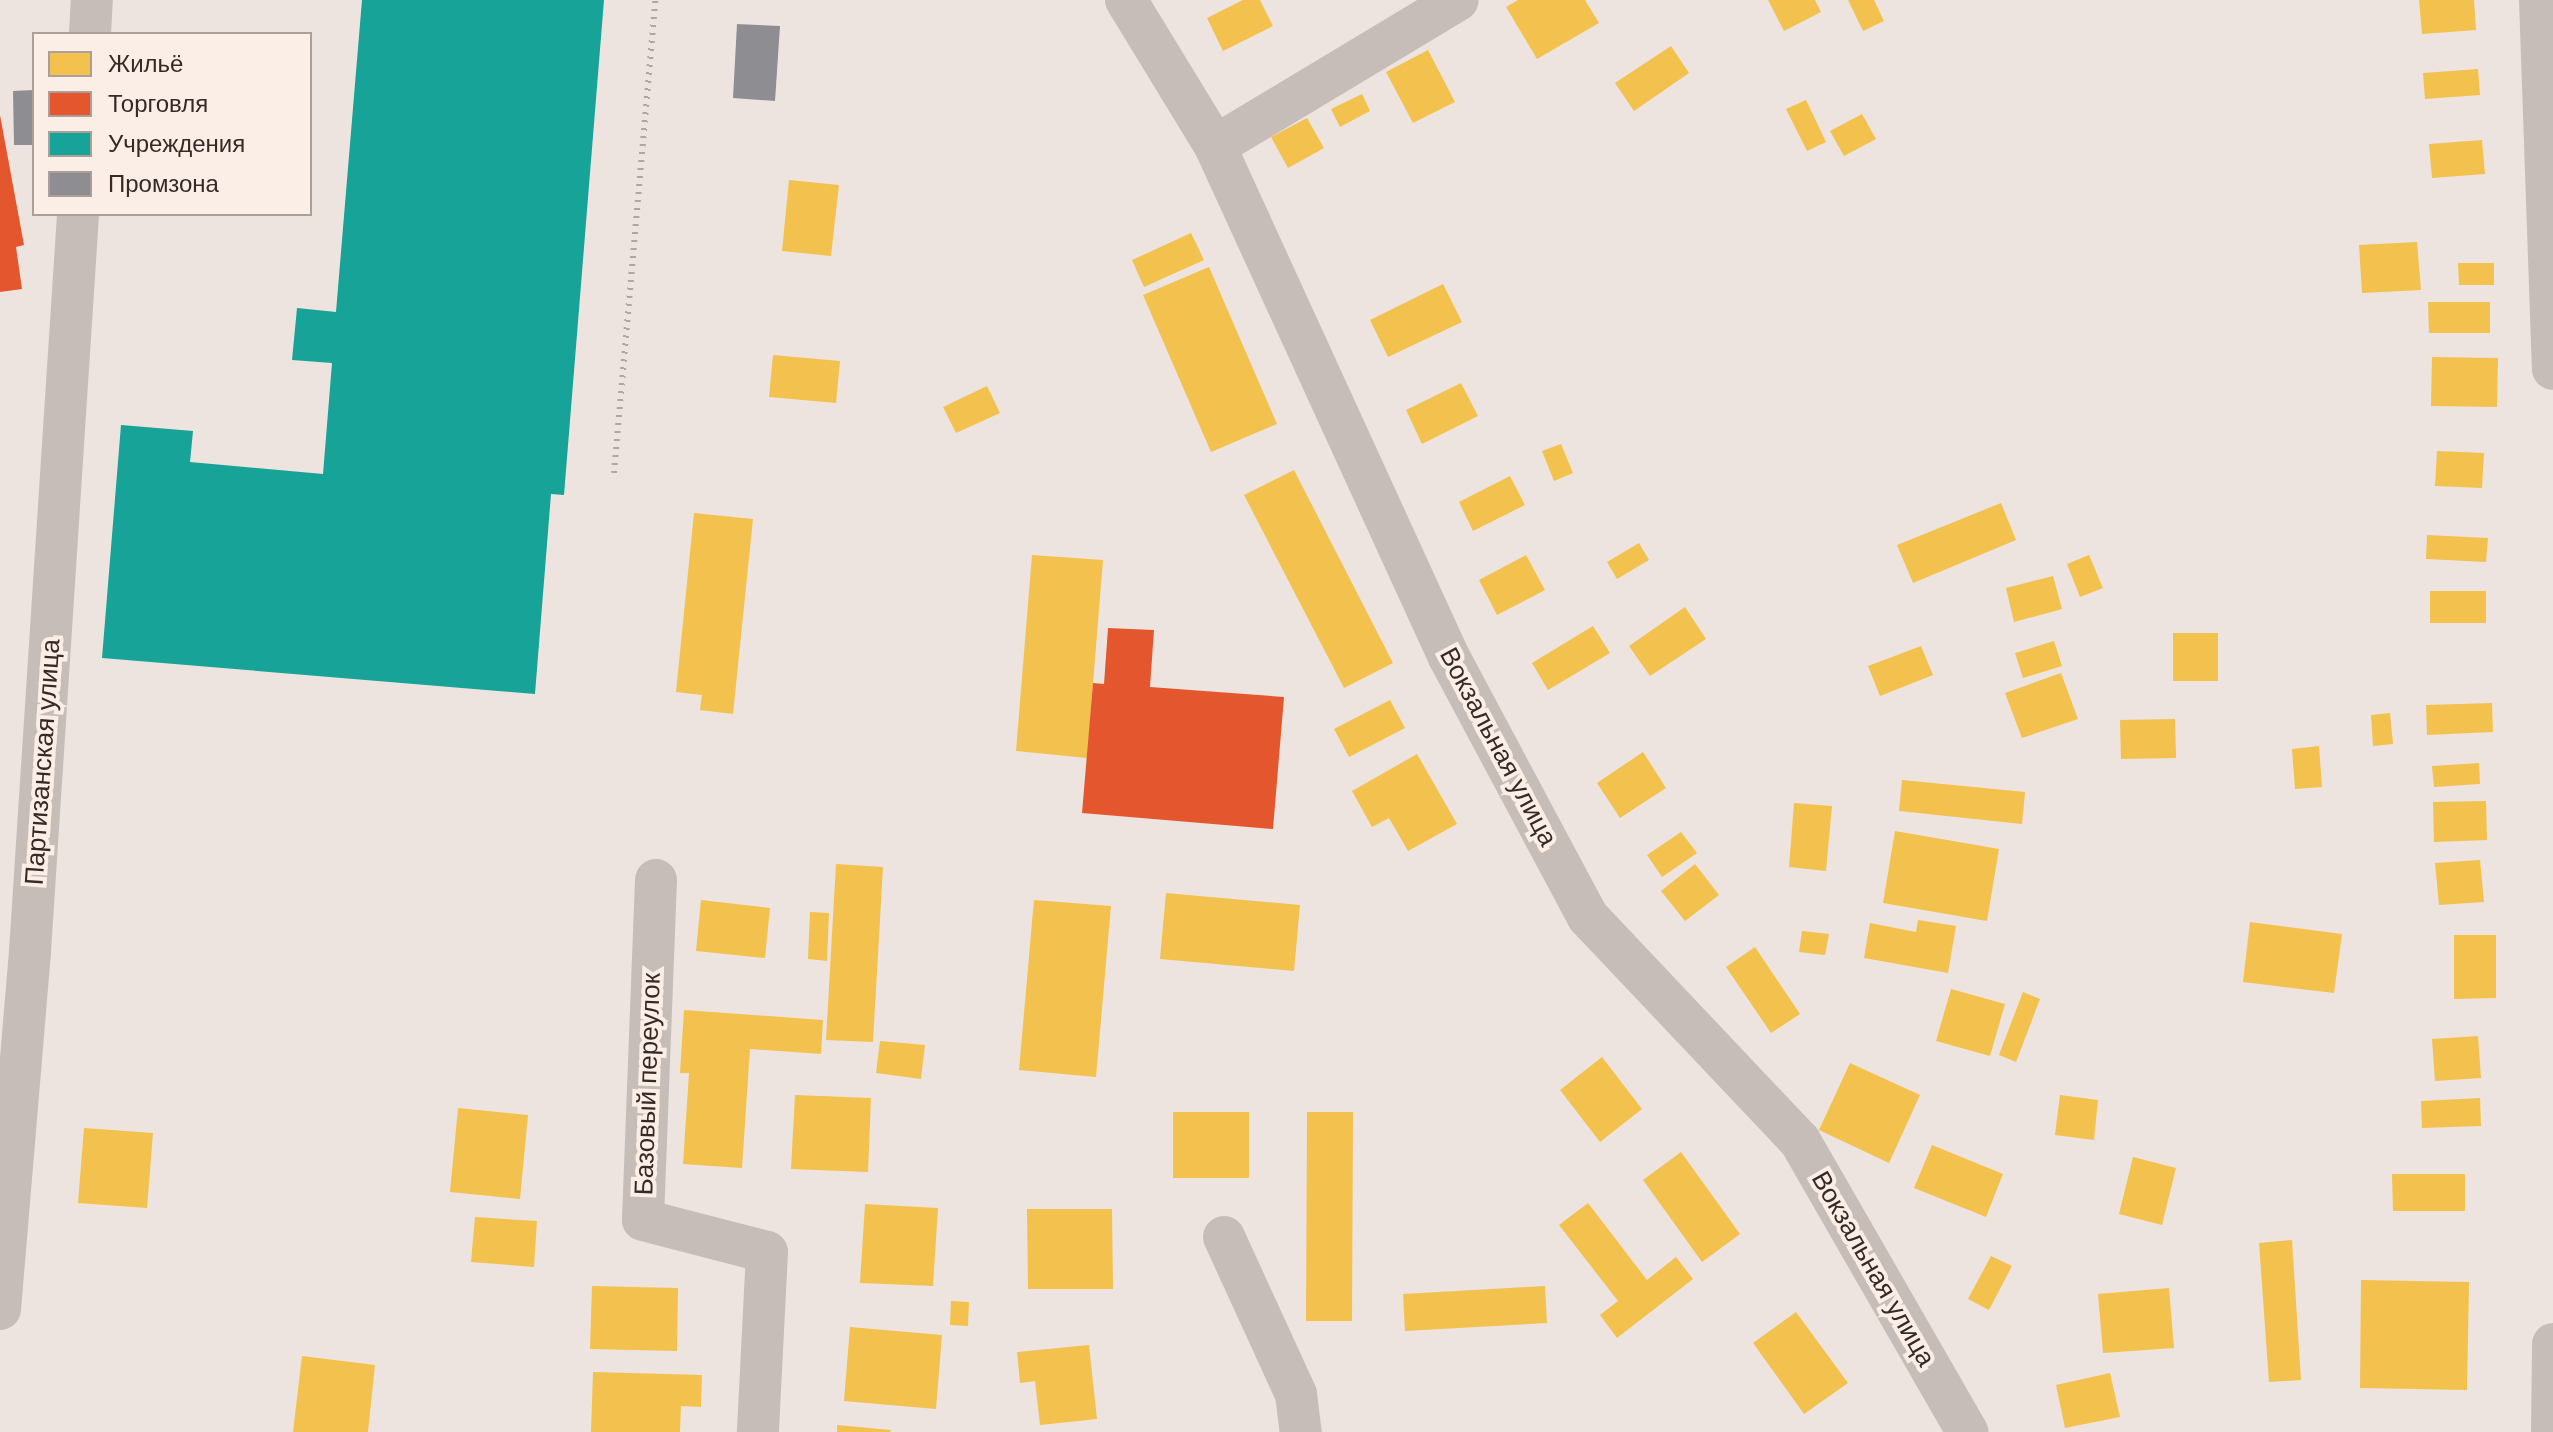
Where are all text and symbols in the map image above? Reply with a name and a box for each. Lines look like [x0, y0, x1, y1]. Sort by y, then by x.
legend [32, 32, 312, 216]
text: Жильё [108, 50, 183, 77]
text: Торговля [108, 90, 208, 117]
text: Учреждения [108, 130, 245, 157]
text: Промзона [108, 170, 219, 197]
street label: Партизанская улица [19, 638, 67, 886]
street label: Вокзальная улица [1433, 642, 1563, 852]
street label: Базовый переулок [629, 972, 667, 1196]
street label: Вокзальная улица [1804, 1166, 1942, 1372]

